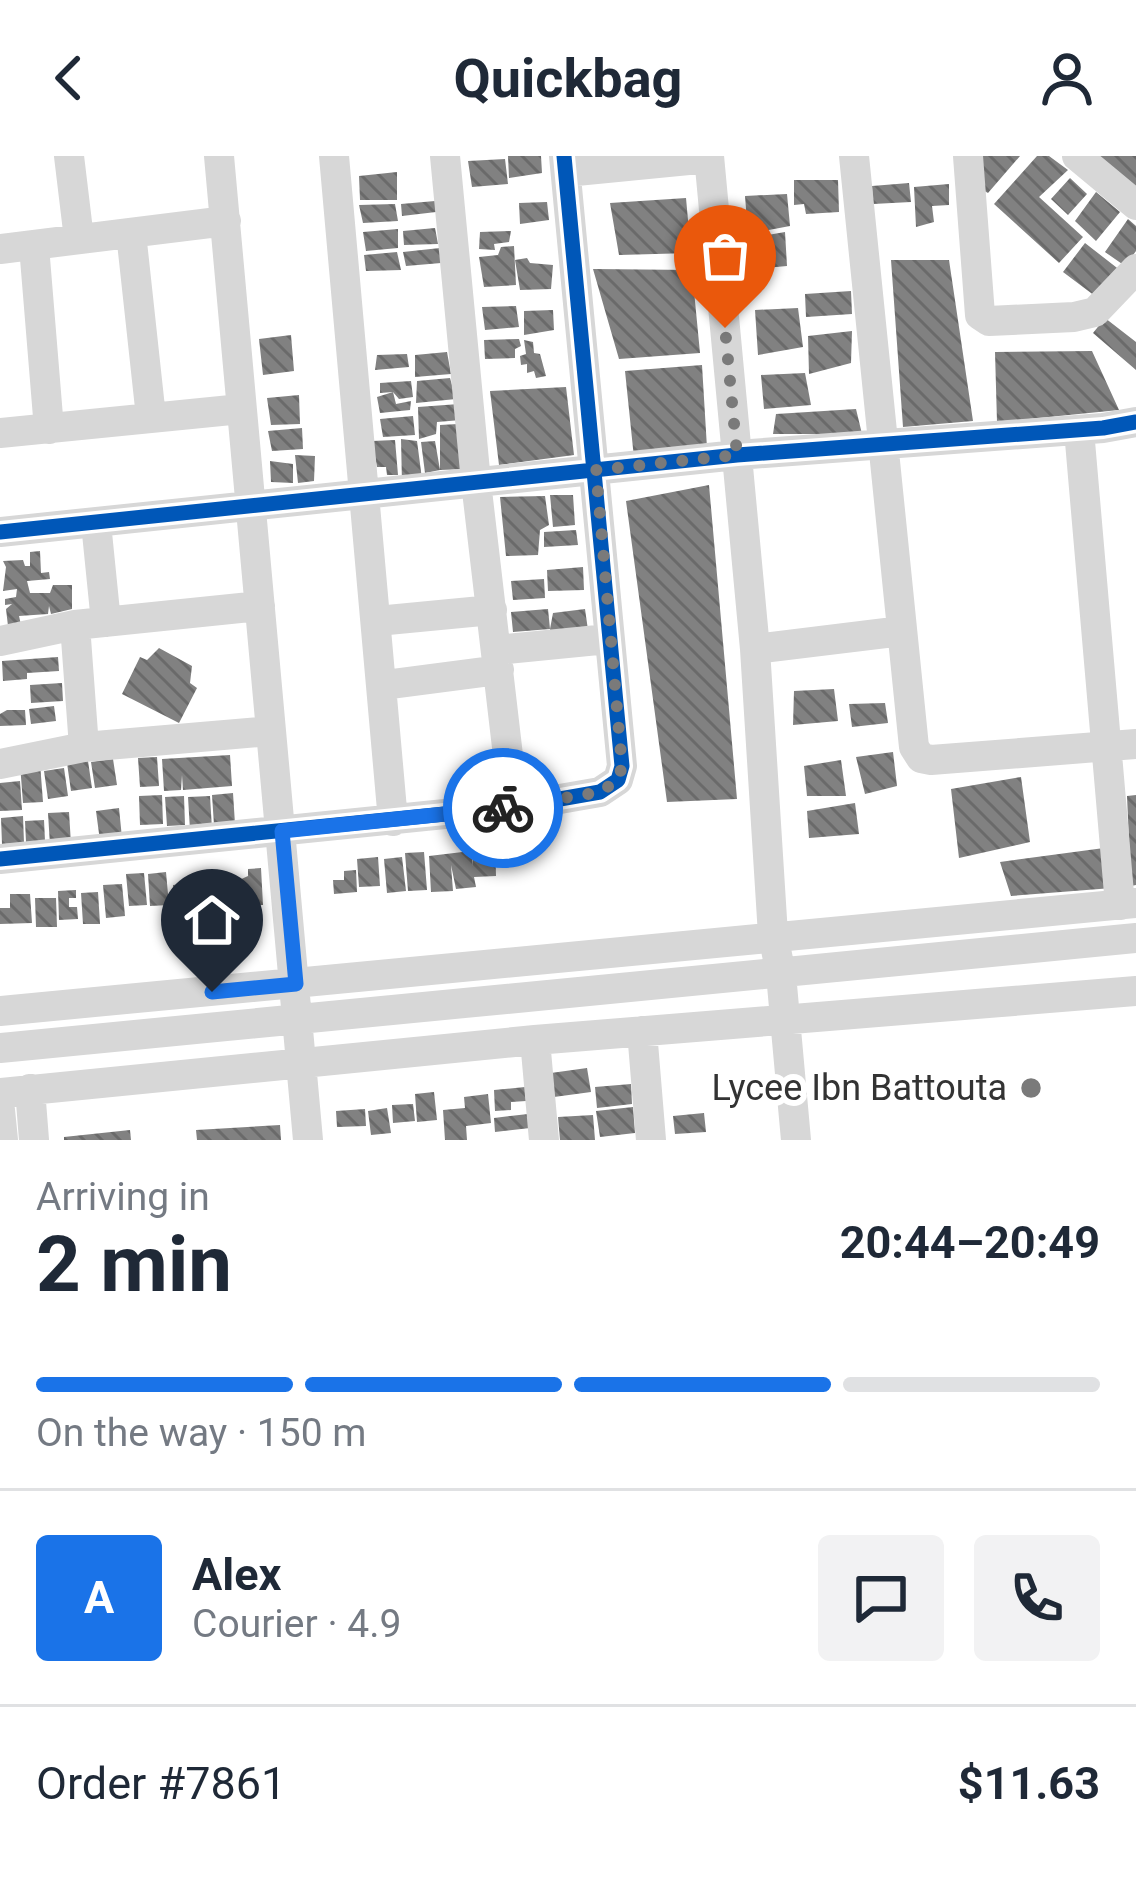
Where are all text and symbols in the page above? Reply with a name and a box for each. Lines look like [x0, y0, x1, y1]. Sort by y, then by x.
icon: back [36, 45, 102, 111]
icon: person [1034, 45, 1100, 111]
text: Quickbag [454, 47, 682, 110]
pin [674, 205, 776, 328]
icon: bag [692, 223, 758, 289]
courier [443, 748, 563, 868]
icon: bike [470, 775, 536, 841]
pin [161, 869, 263, 992]
icon: home [179, 887, 245, 953]
place label: Lycee Ibn Battouta [711, 1067, 1007, 1109]
marker: Lycee Ibn Battouta [1018, 1075, 1044, 1101]
text: Arriving in [36, 1174, 210, 1220]
text: 20:44–20:49 [840, 1216, 1100, 1269]
text: 2 min [36, 1219, 232, 1310]
text: On the way · 150 m [36, 1410, 367, 1456]
button: chat [818, 1535, 944, 1661]
button: phone [974, 1535, 1100, 1661]
text: Alex [192, 1548, 281, 1601]
text: A [84, 1571, 114, 1624]
text: Courier · 4.9 [192, 1601, 401, 1647]
text: Order #7861 [36, 1757, 286, 1810]
text: $11.63 [958, 1757, 1100, 1810]

